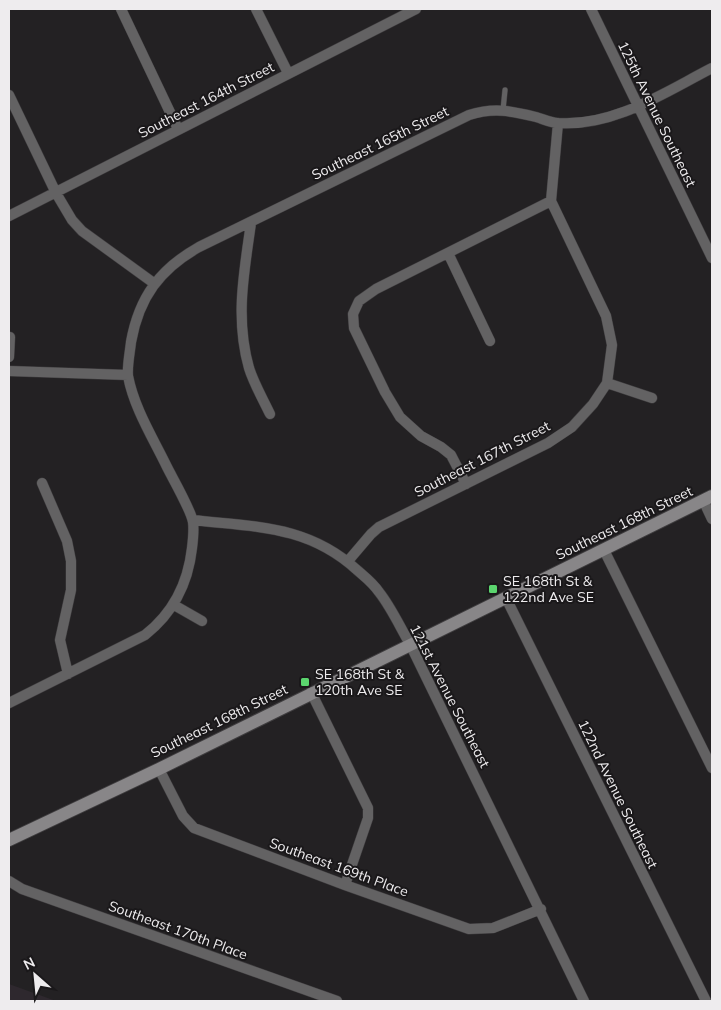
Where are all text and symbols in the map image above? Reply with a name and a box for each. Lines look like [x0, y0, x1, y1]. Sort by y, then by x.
street label: 125th Avenue Southeast [614, 38, 700, 190]
street label: Southeast 164th Street [135, 58, 277, 142]
street label: Southeast 165th Street [309, 102, 451, 184]
street label: Southeast 167th Street [411, 417, 553, 501]
street label: Southeast 168th Street [553, 482, 695, 564]
place label: SE 168th St & 122nd Ave SE [503, 572, 594, 606]
marker: SE 168th St & 122nd Ave SE [487, 583, 499, 595]
street label: 121st Avenue Southeast [406, 621, 494, 771]
place label: SE 168th St & 120th Ave SE [315, 665, 405, 699]
marker: SE 168th St & 120th Ave SE [299, 676, 311, 688]
street label: Southeast 168th Street [148, 680, 290, 762]
street label: 122nd Avenue Southeast [574, 717, 662, 872]
street label: Southeast 169th Place [267, 833, 411, 901]
street label: Southeast 170th Place [106, 896, 250, 964]
north arrow [10, 950, 60, 1000]
text: N [20, 953, 38, 974]

